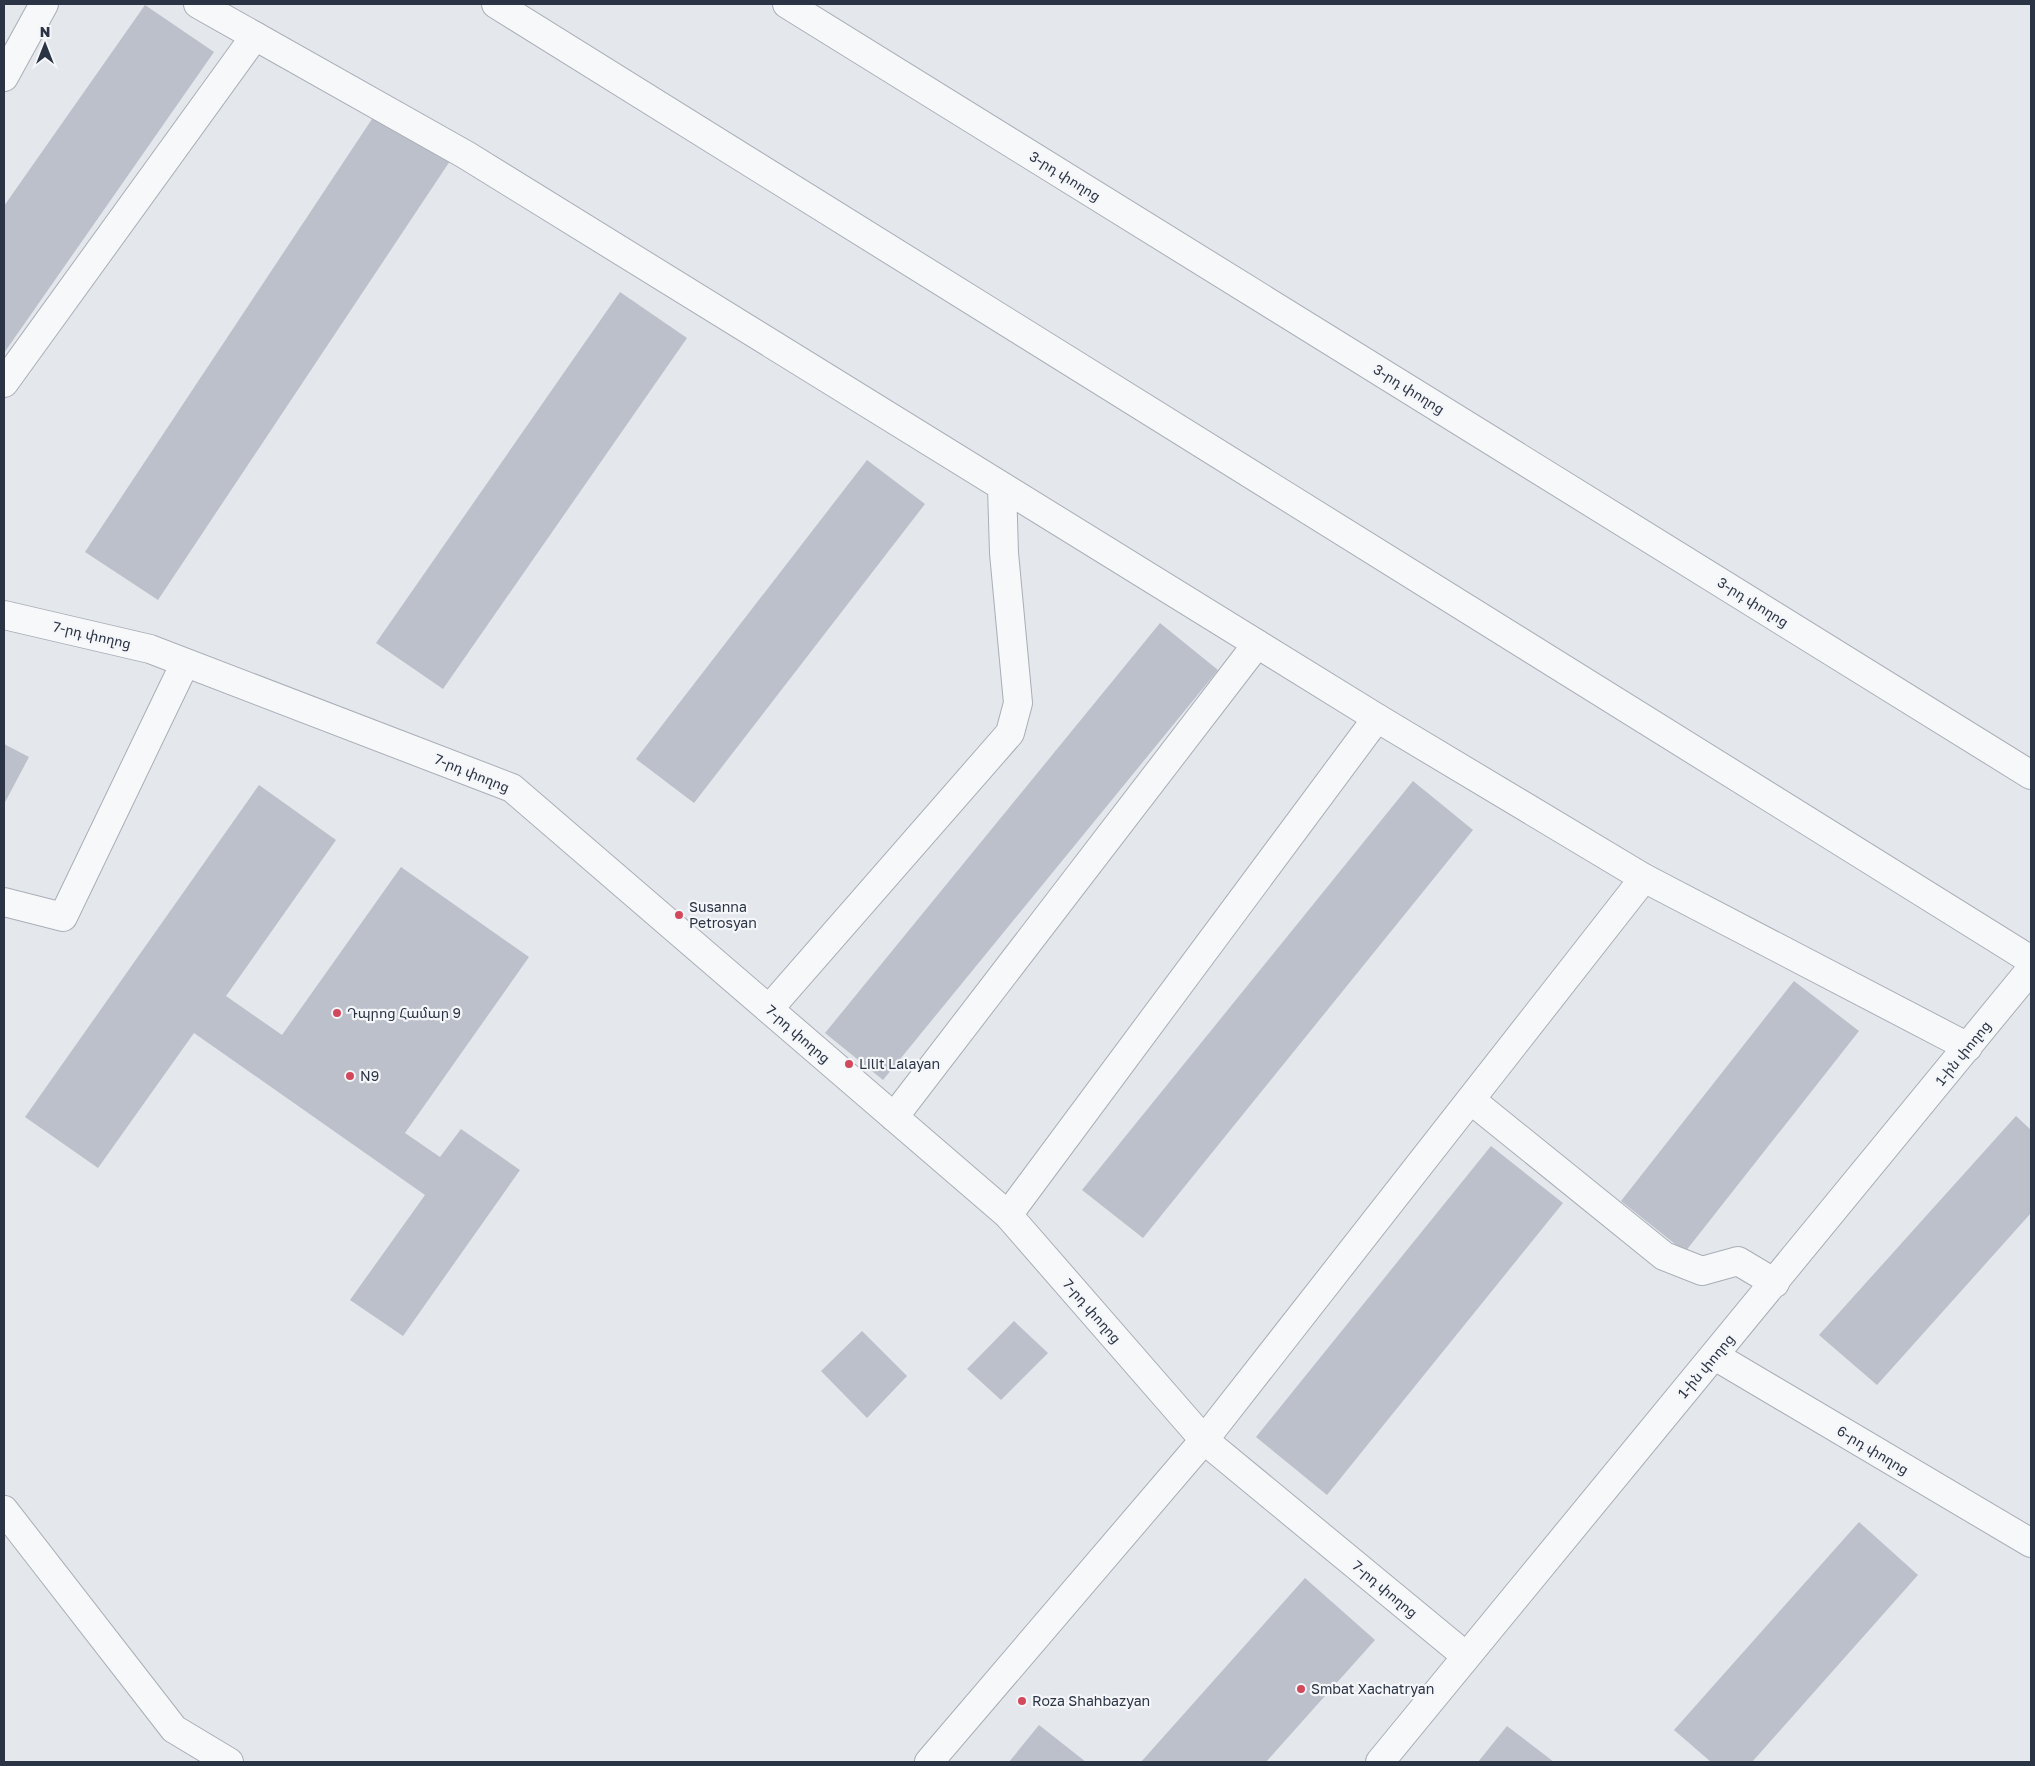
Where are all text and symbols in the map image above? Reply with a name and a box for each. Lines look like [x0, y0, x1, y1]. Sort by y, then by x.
north arrow [20, 20, 70, 70]
text: N [40, 23, 50, 40]
street label: 3-րդ փողոց [1027, 147, 1104, 204]
street label: 3-րդ փողոց [1371, 360, 1448, 417]
street label: 3-րդ փողոց [1715, 573, 1792, 630]
street label: 7-րդ փողոց [51, 617, 133, 652]
street label: 7-րդ փողոց [432, 750, 512, 795]
place label: Susanna Petrosyan [689, 898, 757, 931]
marker: Susanna Petrosyan [673, 909, 685, 921]
street label: 7-րդ փողոց [763, 1001, 834, 1066]
place label: Դպրոց Համար 9 [347, 1004, 461, 1021]
marker: Դպրոց Համար 9 [331, 1007, 343, 1019]
street label: 1-ին փողոց [1931, 1017, 1994, 1089]
place label: Lilit Lalayan [859, 1055, 940, 1072]
marker: Lilit Lalayan [843, 1058, 855, 1070]
place label: N9 [360, 1067, 379, 1084]
marker: N9 [344, 1070, 356, 1082]
street label: 7-րդ փողոց [1060, 1275, 1125, 1346]
street label: 1-ին փողոց [1674, 1330, 1737, 1401]
street label: 6-րդ փողոց [1834, 1421, 1912, 1478]
street label: 7-րդ փողոց [1349, 1556, 1421, 1621]
place label: Smbat Xachatryan [1311, 1680, 1434, 1697]
marker: Smbat Xachatryan [1295, 1683, 1307, 1695]
place label: Roza Shahbazyan [1032, 1692, 1150, 1709]
marker: Roza Shahbazyan [1016, 1695, 1028, 1707]

